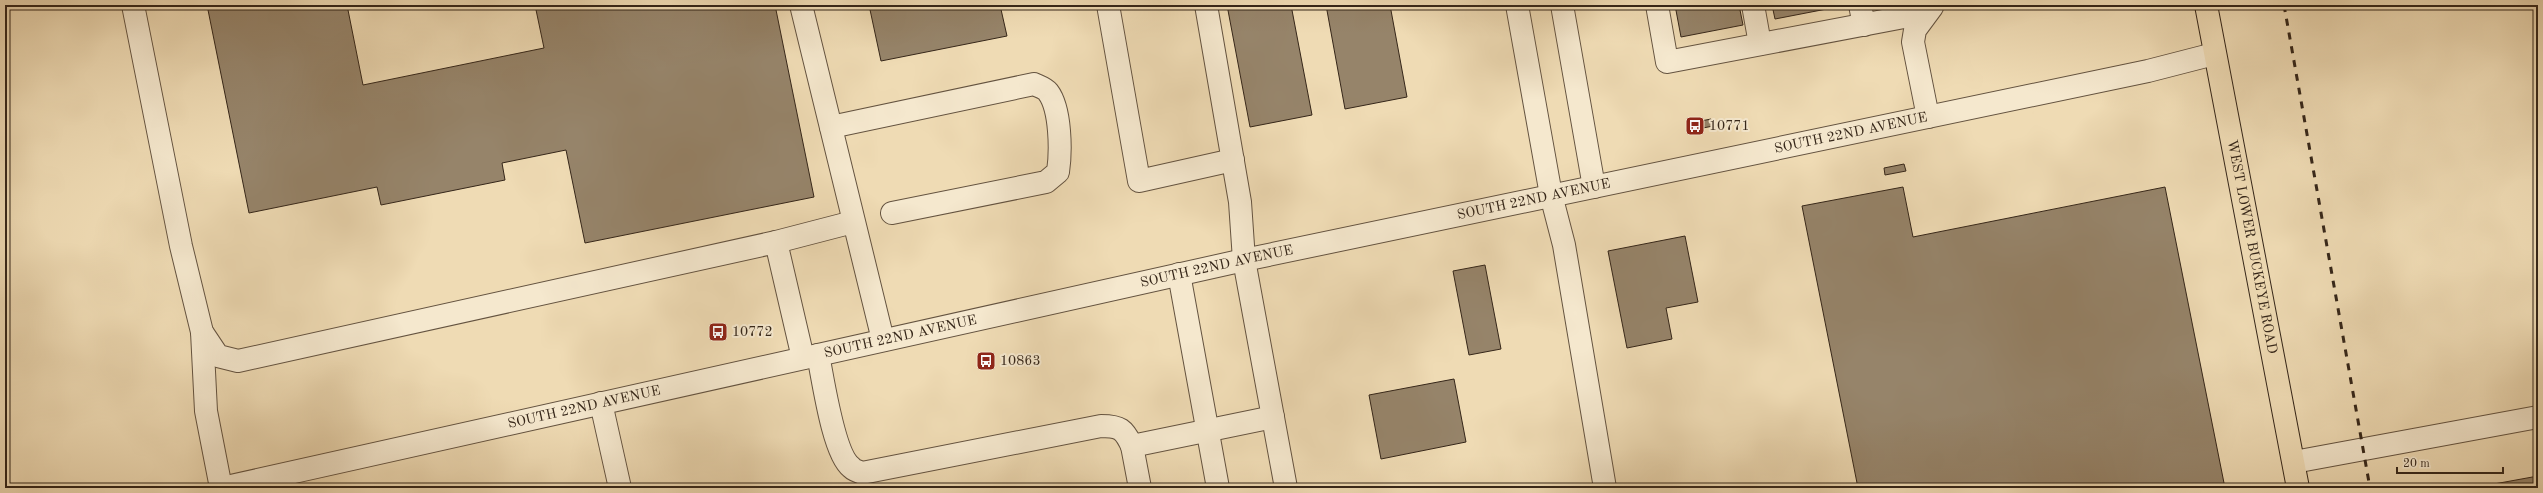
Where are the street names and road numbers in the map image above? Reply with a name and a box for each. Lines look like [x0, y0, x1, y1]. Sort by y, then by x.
street label: SOUTH 22ND AVENUE [1773, 110, 1929, 156]
street label: WEST LOWER BUCKEYE ROAD [2225, 138, 2279, 355]
street label: SOUTH 22ND AVENUE [1456, 177, 1611, 222]
street label: SOUTH 22ND AVENUE [1139, 243, 1294, 290]
street label: SOUTH 22ND AVENUE [823, 313, 978, 361]
street label: SOUTH 22ND AVENUE [506, 383, 662, 431]

